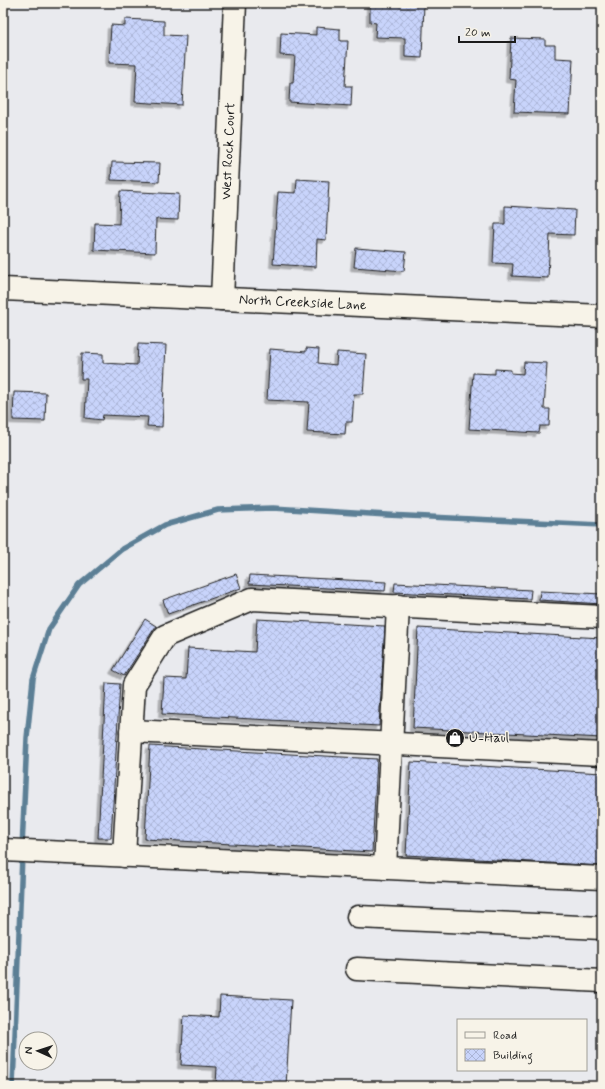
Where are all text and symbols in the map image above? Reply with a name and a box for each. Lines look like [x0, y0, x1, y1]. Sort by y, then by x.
scale bar [459, 18, 515, 44]
text: 20 m [465, 25, 491, 41]
street label: West Rock Court [217, 102, 240, 200]
street label: North Creekside Lane [239, 291, 367, 314]
shop icon: U-Haul [444, 727, 466, 749]
place label: U-Haul [469, 729, 509, 747]
legend [457, 1019, 587, 1071]
text: Road [493, 1028, 517, 1044]
north arrow [18, 1031, 58, 1071]
text: N [22, 1047, 36, 1055]
text: Building [493, 1048, 533, 1065]

